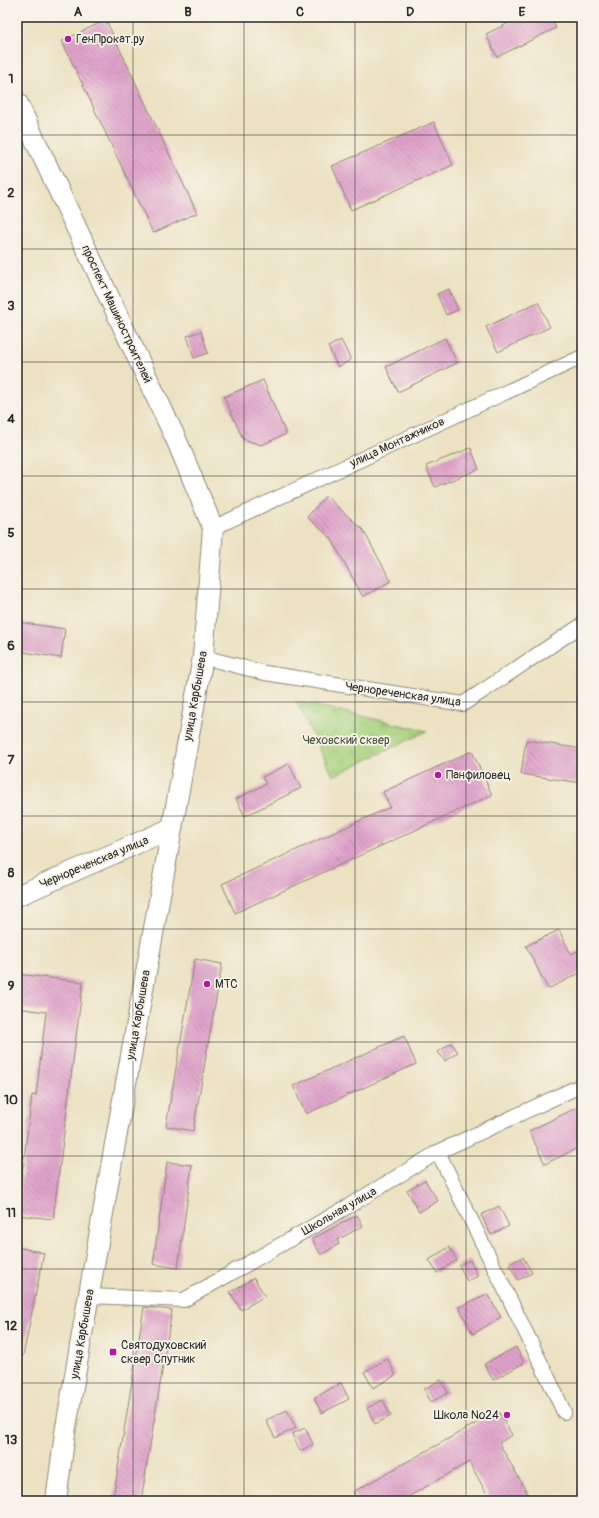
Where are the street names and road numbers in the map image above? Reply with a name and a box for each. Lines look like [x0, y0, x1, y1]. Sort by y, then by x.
street label: проспект Машиностроителей [78, 243, 155, 386]
street label: улица Монтажников [347, 414, 447, 471]
street label: улица Карбышева [180, 650, 211, 743]
street label: Чернореченская улица [344, 679, 462, 710]
street label: Чернореченская улица [38, 833, 151, 892]
street label: улица Карбышева [123, 969, 154, 1062]
street label: Школьная улица [299, 1184, 380, 1239]
street label: улица Карбышева [67, 1288, 98, 1381]

